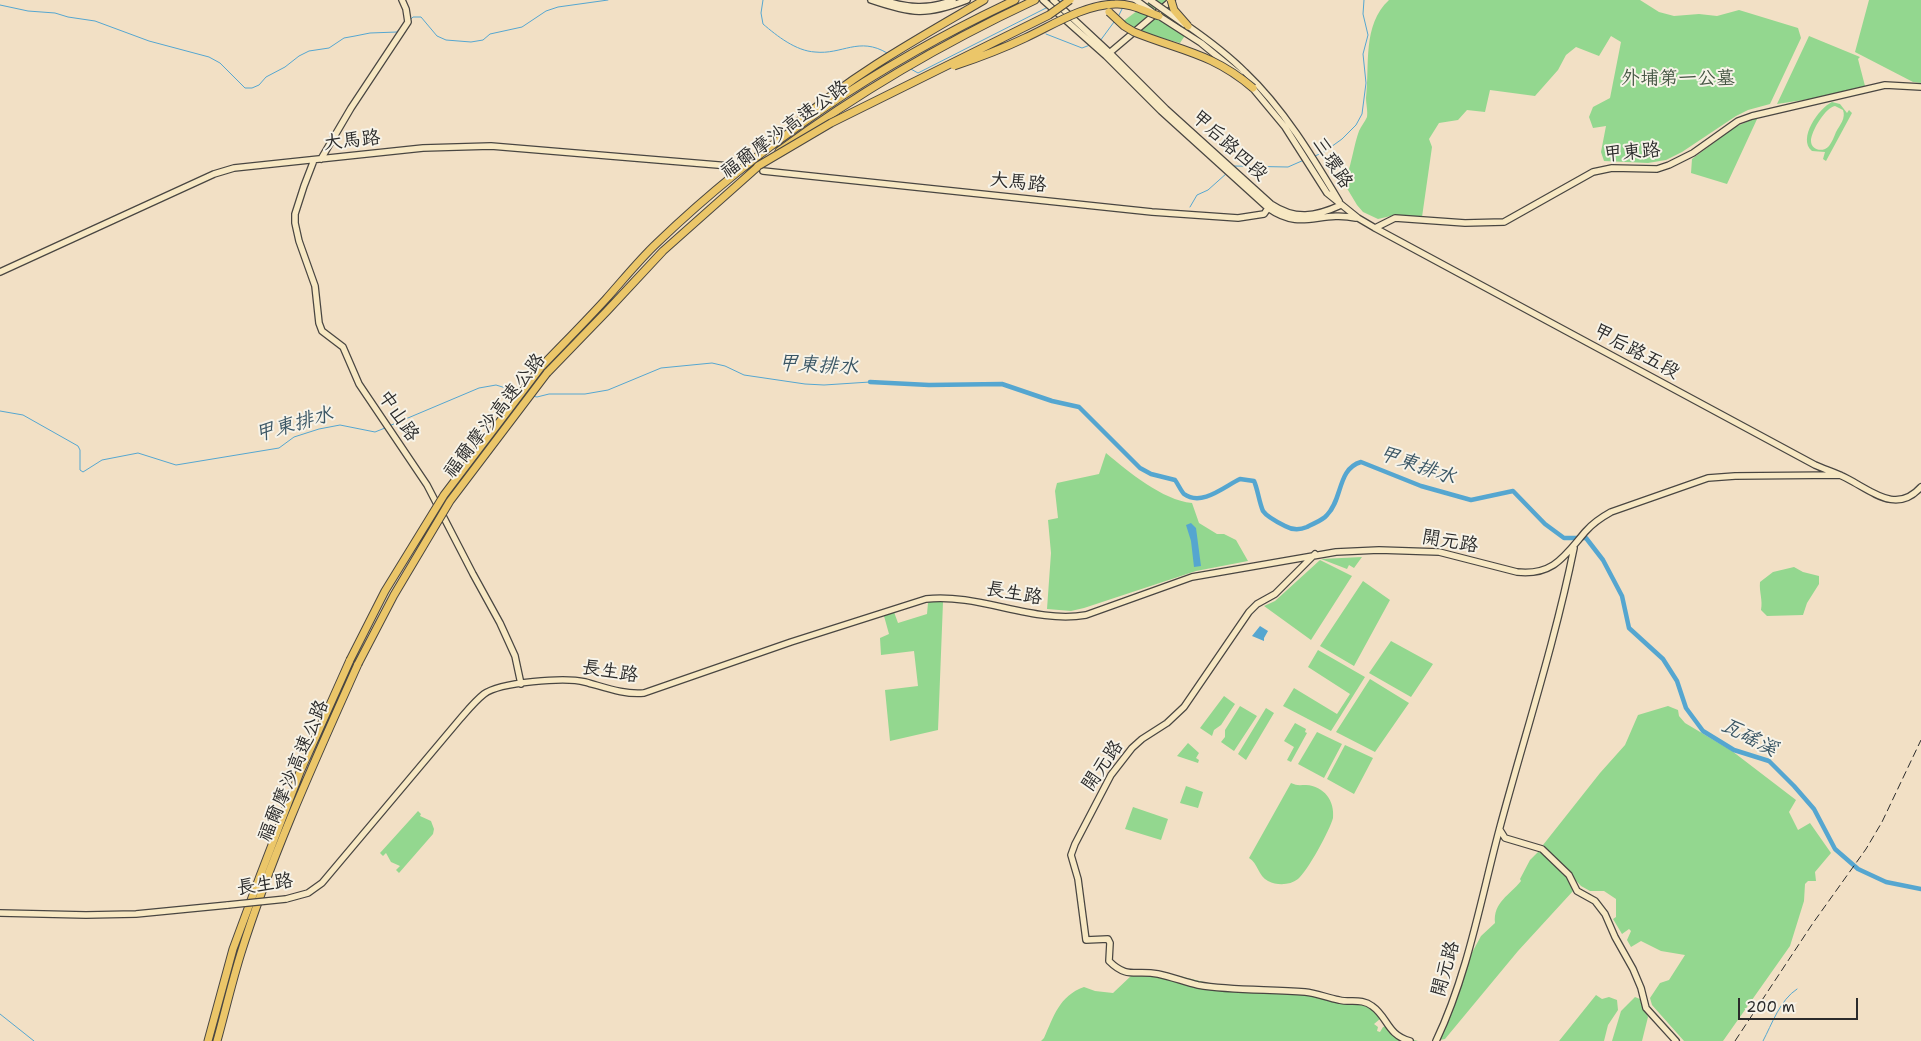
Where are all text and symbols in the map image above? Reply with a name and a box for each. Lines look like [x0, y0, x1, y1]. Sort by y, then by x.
park label: 外埔第一公墓 [1621, 68, 1735, 90]
street label: 福爾摩沙高速公路 [717, 76, 853, 184]
street label: 甲后路四段 [1186, 106, 1272, 186]
street label: 大馬路 [322, 127, 382, 155]
street label: 三環路 [1307, 133, 1357, 193]
street label: 甲東路 [1603, 139, 1661, 167]
street label: 大馬路 [988, 169, 1048, 197]
street label: 甲后路五段 [1589, 320, 1683, 384]
street label: 福爾摩沙高速公路 [439, 349, 551, 483]
water label: 甲東排水 [777, 352, 859, 380]
street label: 中山路 [373, 386, 423, 446]
water label: 甲東排水 [252, 402, 336, 448]
water label: 甲東排水 [1375, 442, 1459, 490]
street label: 開元路 [1420, 526, 1480, 558]
street label: 長生路 [984, 578, 1044, 610]
street label: 長生路 [580, 656, 640, 688]
street label: 福爾摩沙高速公路 [254, 697, 334, 845]
water label: 瓦磘溪 [1717, 714, 1781, 762]
street label: 開元路 [1077, 736, 1129, 796]
street label: 長生路 [235, 870, 295, 900]
street label: 開元路 [1427, 938, 1465, 1000]
scale bar [1741, 988, 1861, 1020]
text: 200 m [1746, 997, 1795, 1017]

